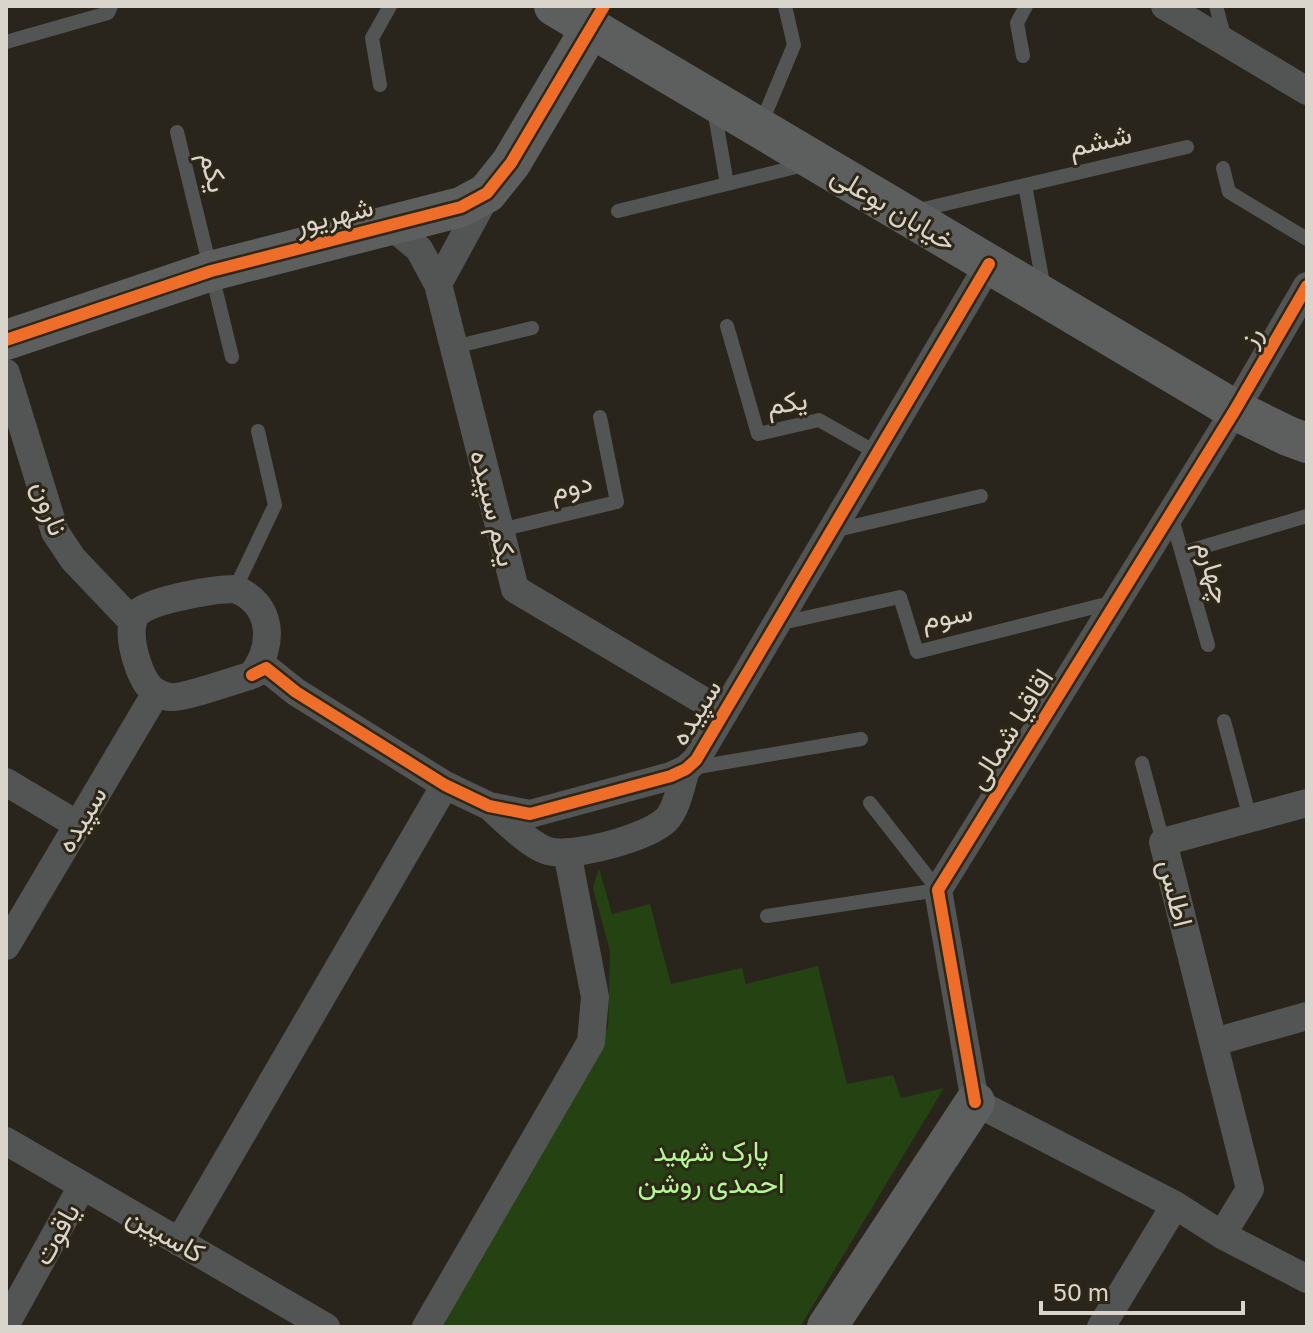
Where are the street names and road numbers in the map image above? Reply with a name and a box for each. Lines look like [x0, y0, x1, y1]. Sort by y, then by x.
street label: ششم [1065, 116, 1135, 166]
street label: یکم [191, 148, 235, 196]
street label: خیابان بوعلی [825, 157, 963, 260]
street label: شهریور [291, 189, 377, 242]
street label: رز [1230, 319, 1270, 354]
street label: یکم [764, 382, 810, 424]
street label: یکم سپیده [461, 446, 525, 570]
street label: دوم [546, 464, 596, 510]
street label: نارون [23, 476, 76, 541]
street label: چهارم [1187, 537, 1239, 608]
street label: سوم [919, 594, 976, 638]
street label: اقاقیا شمالی [960, 662, 1060, 796]
street label: سپیده [662, 673, 730, 752]
street label: سپیده [48, 780, 116, 859]
street label: اطلس [1151, 856, 1201, 930]
street label: یاقوت [25, 1197, 88, 1272]
street label: کاسپین [120, 1198, 211, 1272]

